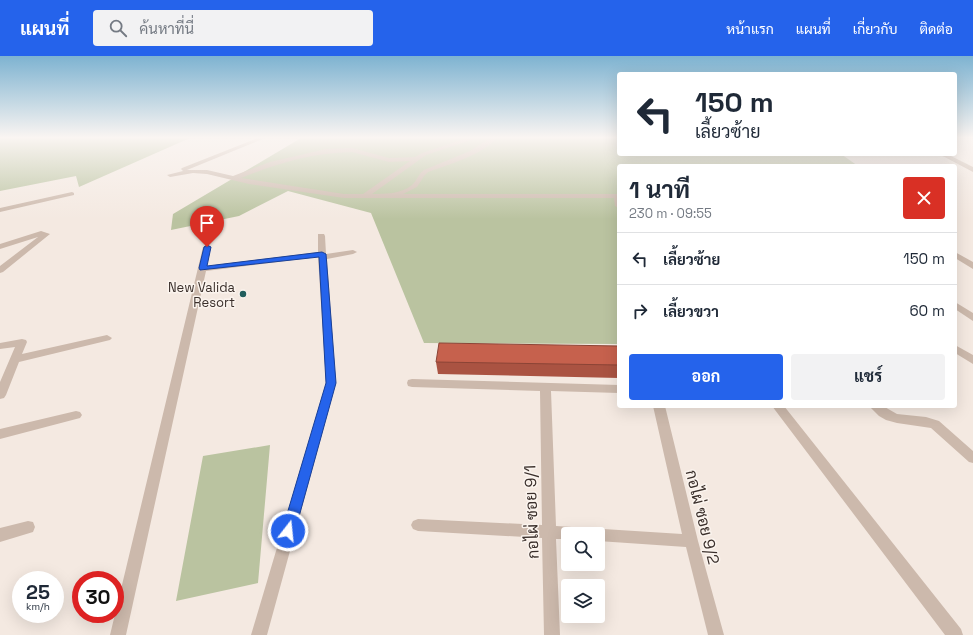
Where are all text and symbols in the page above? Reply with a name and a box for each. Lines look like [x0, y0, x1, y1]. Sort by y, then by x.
search box [93, 10, 373, 46]
text: แผนที่ [20, 16, 69, 41]
icon: search [107, 17, 129, 39]
text: ค้นหาที่นี่ [139, 19, 194, 38]
text: หน้าแรก [726, 20, 774, 38]
text: แผนที่ [796, 20, 831, 38]
text: เกี่ยวกับ [853, 20, 897, 38]
text: ติดต่อ [919, 20, 953, 38]
text: 150 m [695, 84, 774, 120]
icon: left [629, 88, 681, 140]
text: เลี้ยวซ้าย [695, 120, 761, 143]
text: 1 นาที [629, 174, 690, 205]
button: close [903, 177, 945, 219]
text: 230 m · 09:55 [629, 205, 712, 222]
pin [190, 206, 224, 247]
icon: arrive [196, 212, 218, 234]
icon: left [629, 248, 651, 270]
text: 150 m [903, 249, 945, 268]
text: เลี้ยวซ้าย [663, 250, 720, 269]
place label: New Valida Resort [168, 279, 236, 311]
marker: New Valida Resort [238, 289, 248, 299]
icon: right [629, 300, 651, 322]
text: 60 m [909, 301, 945, 320]
text: เลี้ยวขวา [663, 302, 719, 321]
button: ออก [629, 354, 783, 400]
button: แชร์ [791, 354, 945, 400]
street label: กอไผ่ ซอย 9/1 [518, 465, 544, 559]
street label: กอไผ่ ซอย 9/2 [681, 467, 725, 567]
position arrow [267, 510, 309, 552]
map controls [561, 527, 605, 623]
button: search [561, 527, 605, 571]
speed limit sign: 30 [72, 571, 124, 623]
text: 25 [26, 579, 50, 605]
button: layers [561, 579, 605, 623]
text: km/h [26, 600, 50, 613]

